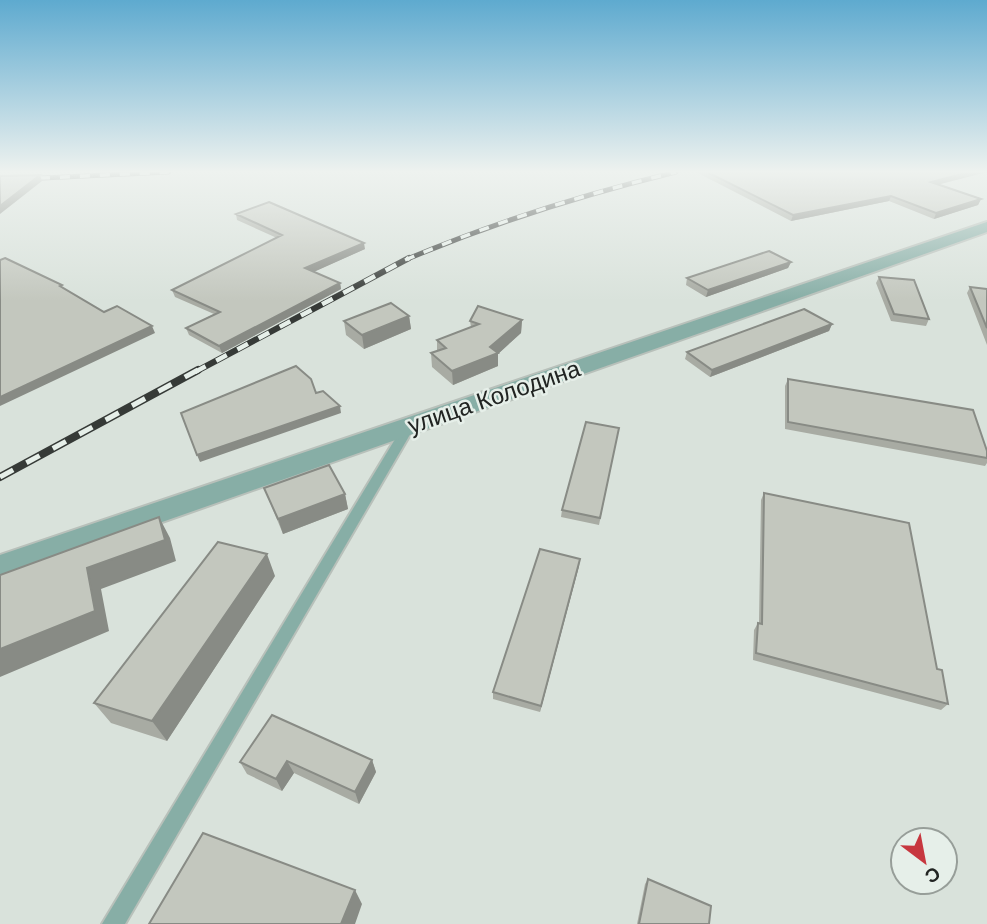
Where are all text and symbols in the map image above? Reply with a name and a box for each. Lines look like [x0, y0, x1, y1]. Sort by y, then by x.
street label: улица Колодина [404, 354, 584, 439]
north arrow [889, 826, 959, 896]
text: С [921, 862, 944, 888]

